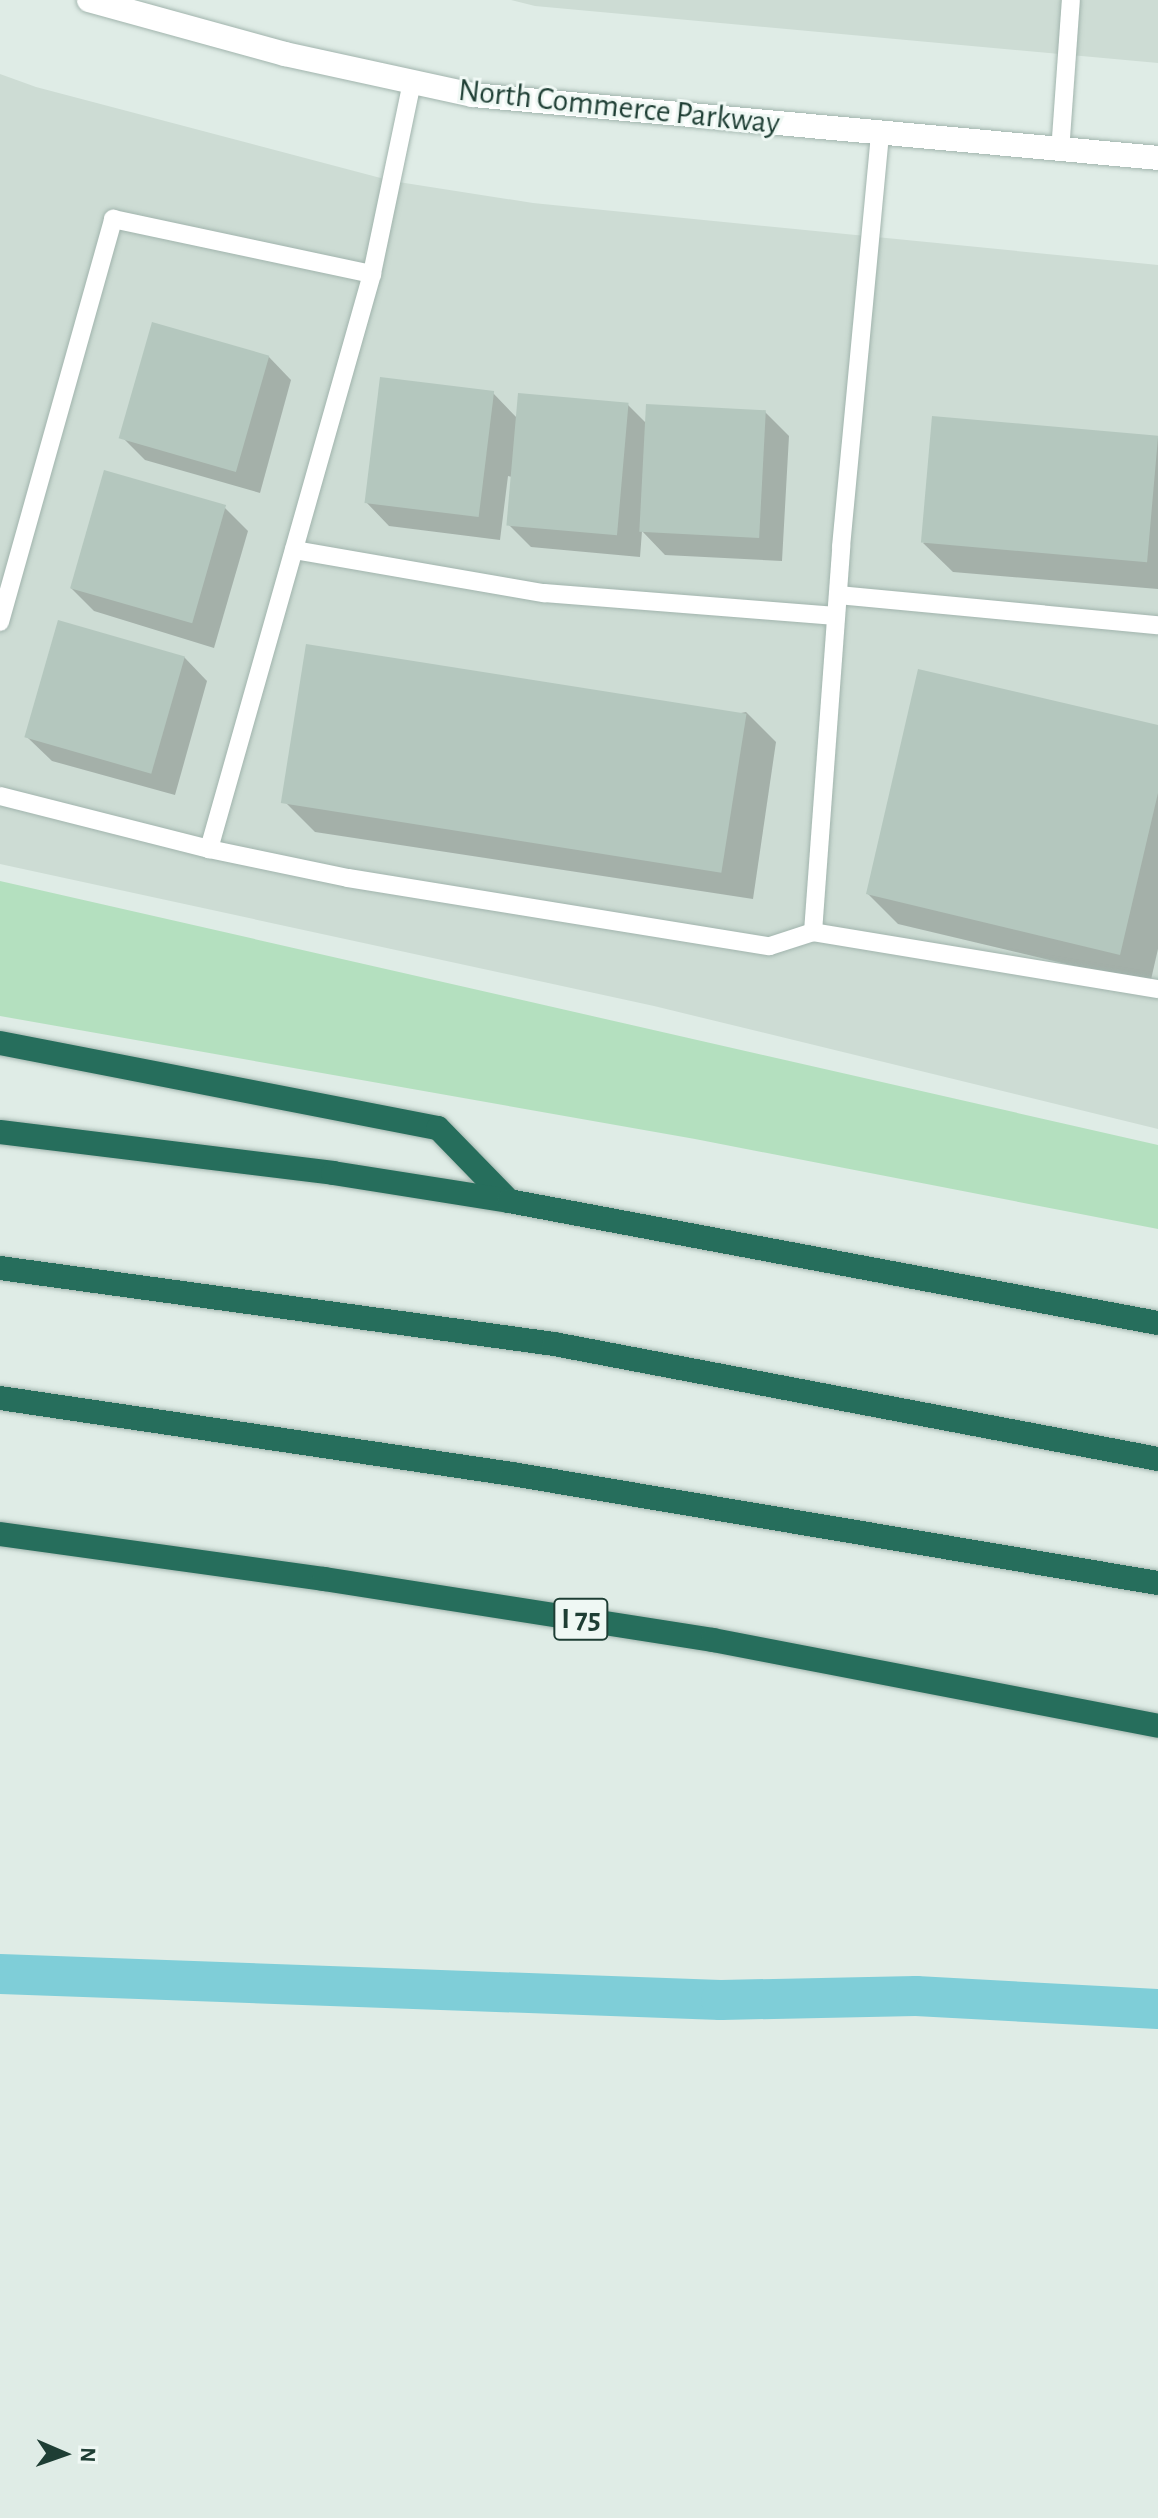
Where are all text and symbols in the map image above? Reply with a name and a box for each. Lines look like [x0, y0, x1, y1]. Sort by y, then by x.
street label: North Commerce Parkway [456, 71, 782, 143]
road number: I 75 [553, 1593, 609, 1645]
north arrow [24, 2414, 104, 2494]
text: N [77, 2447, 99, 2463]

